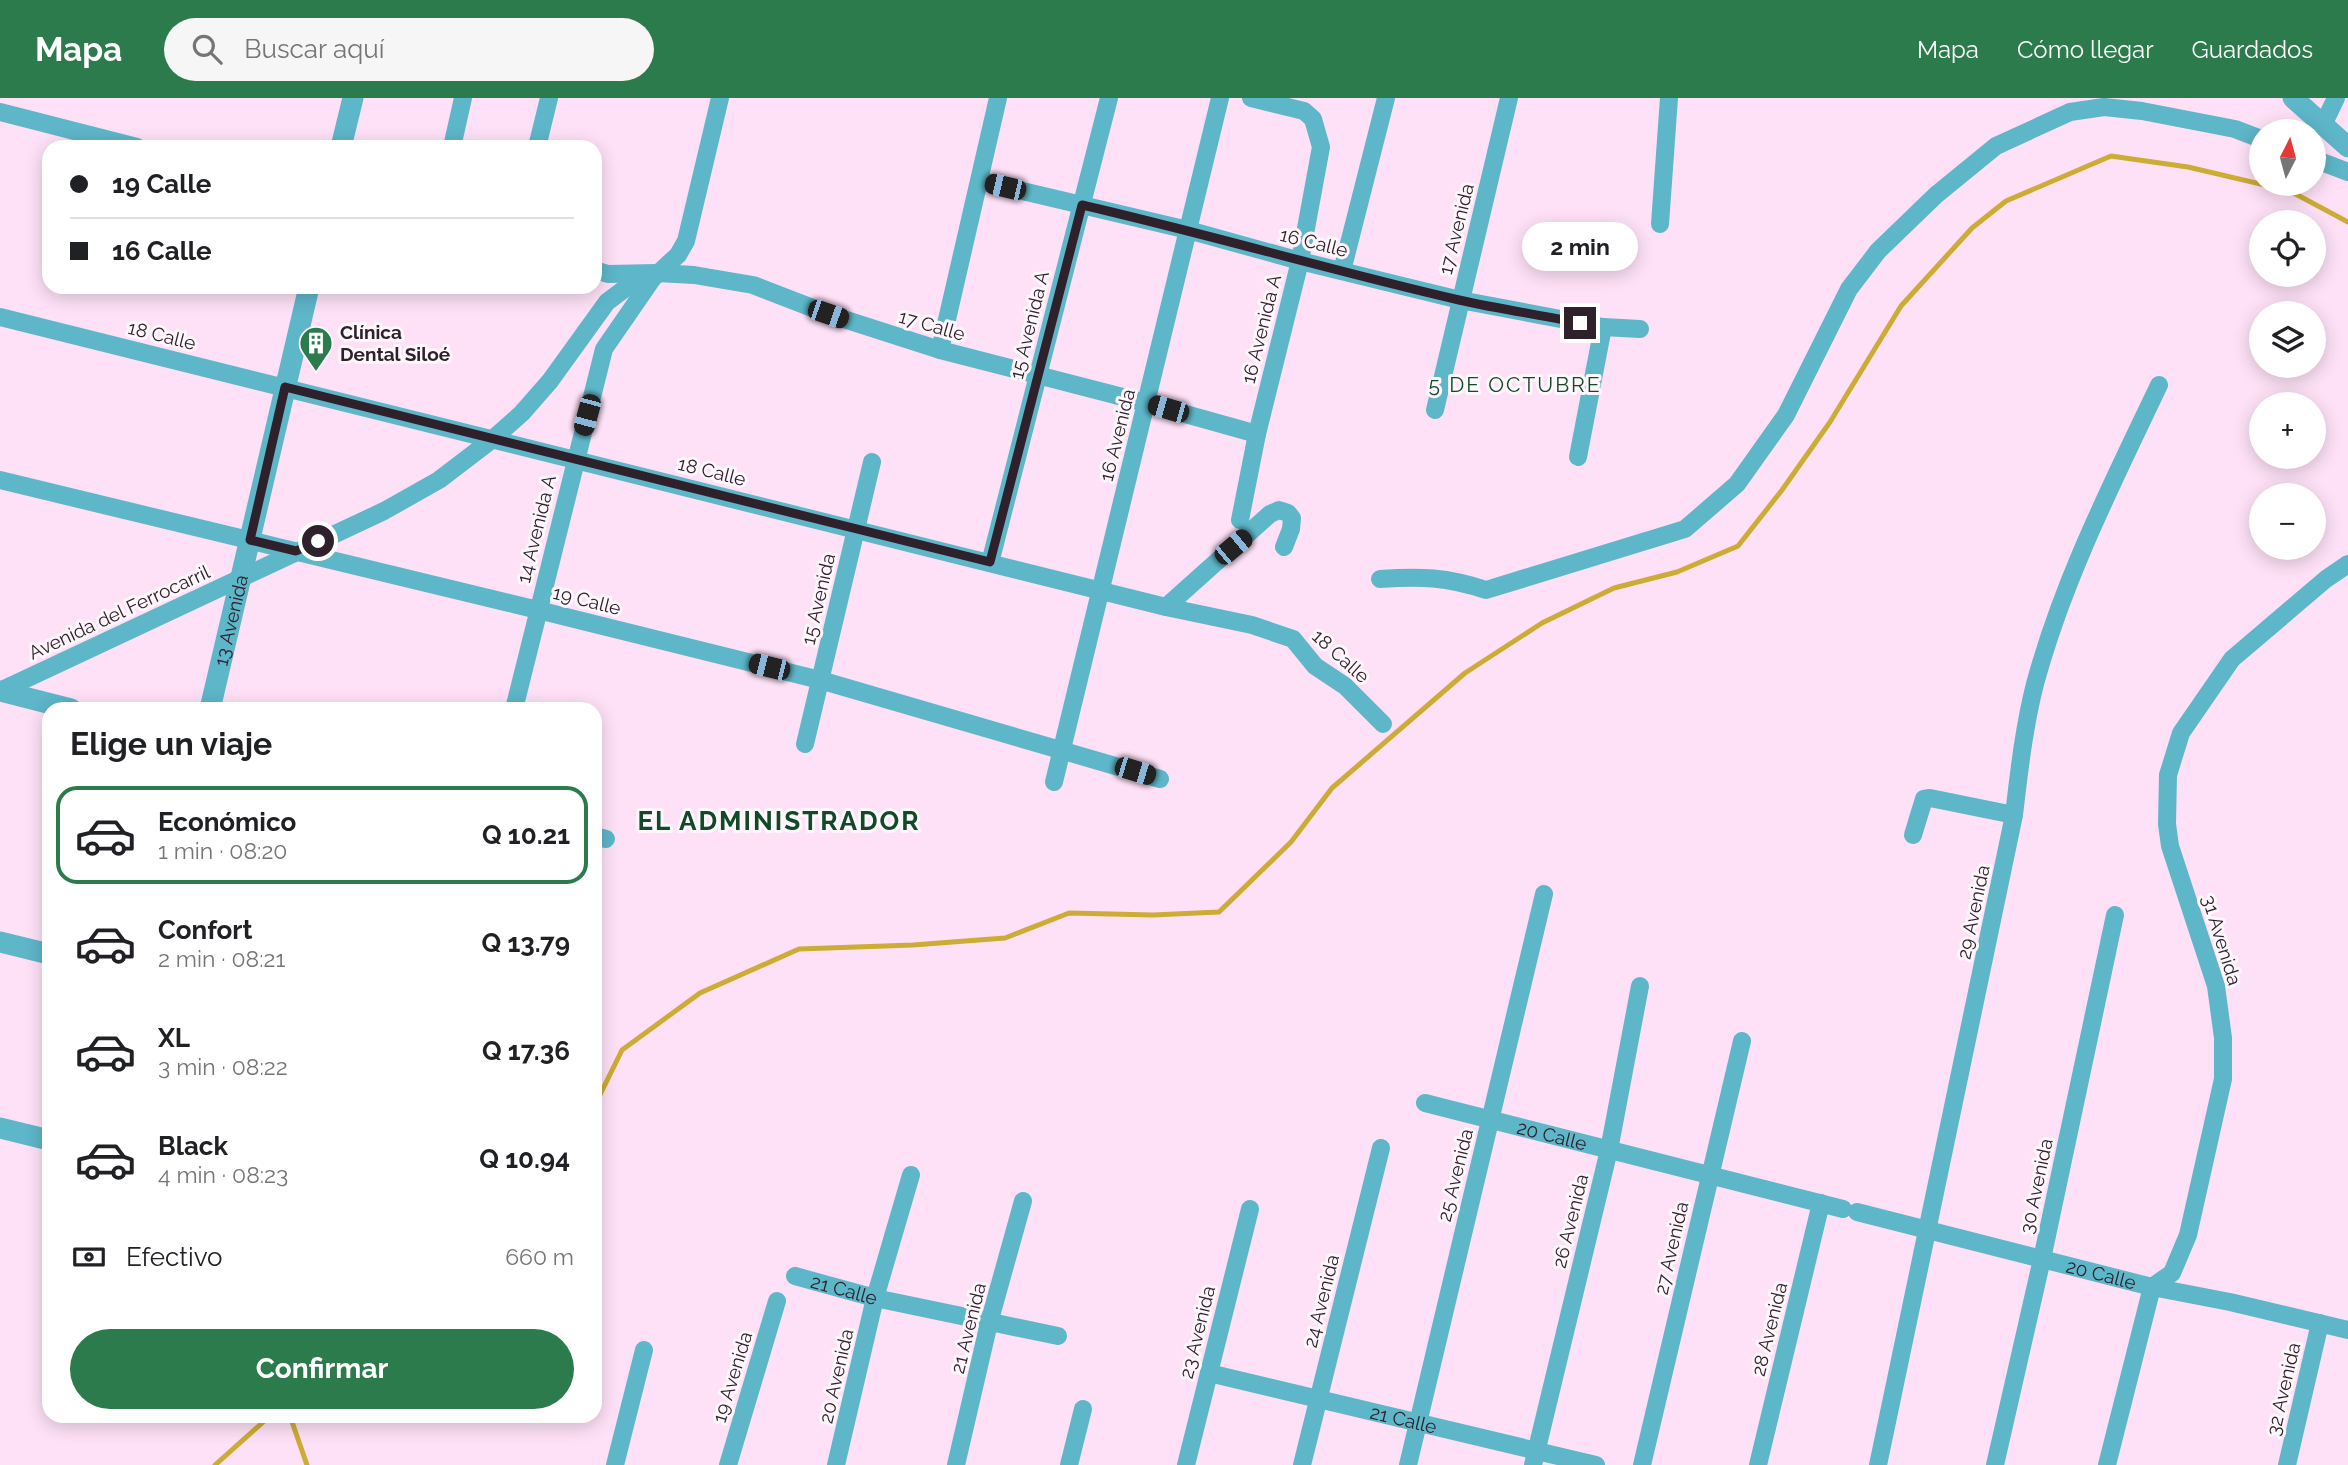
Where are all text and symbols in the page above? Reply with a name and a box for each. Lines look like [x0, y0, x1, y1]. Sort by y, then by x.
search box [164, 18, 654, 81]
text: Mapa [35, 30, 122, 69]
icon: search [188, 30, 226, 68]
text: Buscar aquí [244, 34, 384, 64]
text: Mapa [1917, 35, 1979, 64]
text: Cómo llegar [2017, 35, 2154, 64]
text: Guardados [2192, 35, 2313, 64]
north arrow [2249, 119, 2326, 196]
map controls [2249, 119, 2326, 560]
text: 19 Calle [112, 169, 211, 199]
car [983, 172, 1028, 202]
street label: 17 Avenida [1434, 181, 1478, 277]
button: locate [2249, 210, 2326, 287]
callout: 2 min [1522, 222, 1638, 271]
street label: 16 Calle [1278, 223, 1350, 261]
text: 2 min [1550, 233, 1610, 260]
text: 16 Calle [112, 236, 212, 266]
street label: 15 Avenida A [1005, 269, 1053, 381]
street label: 16 Avenida A [1237, 272, 1285, 386]
car [805, 297, 852, 331]
button: layers [2249, 301, 2326, 378]
street label: 17 Calle [896, 305, 968, 345]
route end [1564, 307, 1596, 339]
street label: 18 Calle [126, 316, 198, 354]
place label: Clínica Dental Siloé [340, 321, 450, 365]
building icon: Clínica Dental Siloé [297, 324, 335, 373]
district label: 5 DE OCTUBRE [1428, 372, 1602, 397]
street label: 16 Avenida [1095, 387, 1139, 483]
car [572, 392, 603, 438]
button: + [2249, 392, 2326, 469]
car [1145, 393, 1192, 425]
street label: 18 Calle [676, 452, 748, 490]
street label: 14 Avenida A [512, 473, 560, 585]
button: − [2249, 483, 2326, 560]
route start [302, 525, 334, 557]
car [1211, 525, 1256, 569]
street label: 15 Avenida [797, 551, 839, 647]
street label: Avenida del Ferrocarril [25, 560, 214, 664]
street label: 13 Avenida [209, 573, 252, 668]
street label: 19 Calle [551, 581, 623, 619]
street label: 18 Calle [1308, 625, 1374, 687]
car [747, 652, 792, 682]
text: Elige un viaje [70, 725, 272, 762]
car [1112, 755, 1159, 787]
icon: car [74, 804, 137, 867]
district label: EL ADMINISTRADOR [637, 806, 921, 836]
text: Económico [158, 807, 296, 837]
text: Q 10.21 [482, 820, 570, 850]
text: 1 min · 08:20 [158, 837, 287, 864]
street label: 29 Avenida [1952, 863, 1994, 961]
street label: 31 Avenida [2198, 892, 2246, 988]
icon: car [74, 912, 137, 975]
text: Confort [158, 915, 252, 945]
text: Q 13.79 [482, 928, 570, 958]
text: 2 min · 08:21 [158, 945, 285, 972]
icon: car [74, 1020, 137, 1083]
text: XL [158, 1023, 190, 1053]
text: Q 17.36 [482, 1036, 570, 1066]
text: 3 min · 08:22 [158, 1053, 288, 1080]
street label: 20 Calle [1515, 1116, 1589, 1155]
street label: 25 Avenida [1433, 1126, 1477, 1224]
icon: car [74, 1128, 137, 1191]
text: Black [158, 1131, 228, 1161]
street label: 30 Avenida [2015, 1136, 2057, 1236]
text: Q 10.94 [479, 1144, 570, 1174]
text: 4 min · 08:23 [158, 1161, 288, 1188]
street label: 26 Avenida [1548, 1172, 1592, 1270]
street label: 27 Avenida [1650, 1199, 1692, 1297]
icon: cash [70, 1238, 108, 1276]
text: Efectivo [126, 1242, 223, 1272]
text: 660 m [505, 1243, 574, 1270]
street label: 24 Avenida [1299, 1252, 1343, 1350]
street label: 20 Calle [2064, 1255, 2138, 1294]
street label: 21 Calle [809, 1270, 880, 1309]
street label: 21 Avenida [946, 1280, 990, 1376]
street label: 28 Avenida [1747, 1280, 1791, 1378]
street label: 23 Avenida [1175, 1283, 1219, 1381]
street label: 20 Avenida [814, 1327, 858, 1425]
button: Confirmar [70, 1329, 574, 1409]
street label: 19 Avenida [708, 1329, 756, 1425]
street label: 32 Avenida [2262, 1340, 2304, 1438]
street label: 21 Calle [1368, 1401, 1439, 1438]

